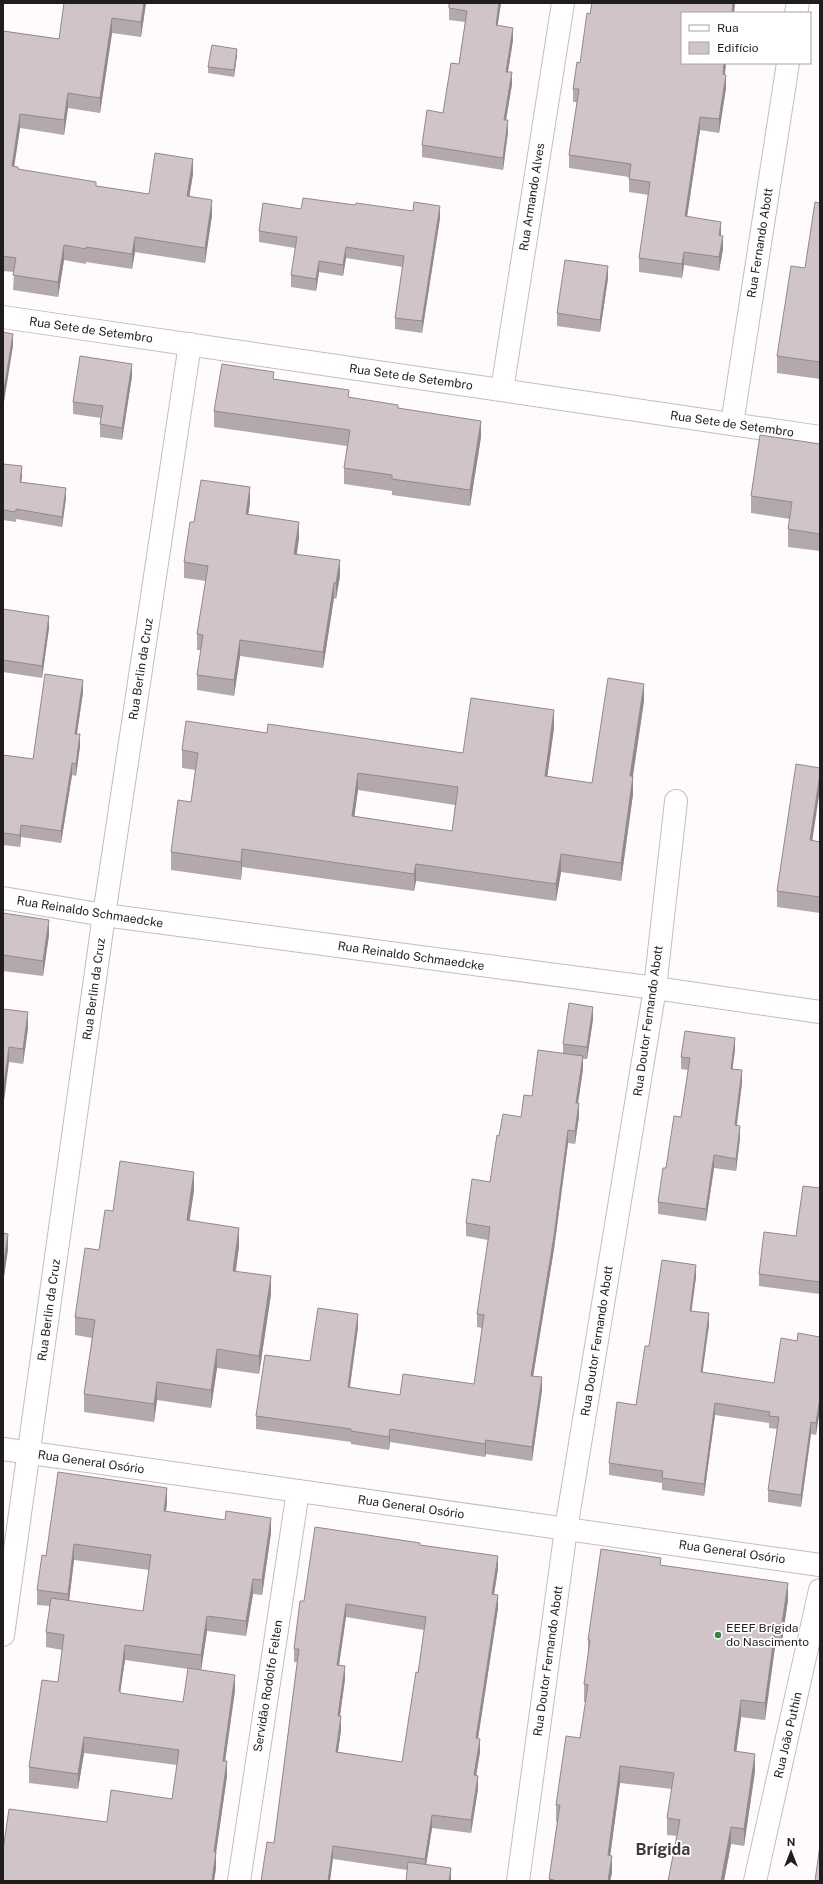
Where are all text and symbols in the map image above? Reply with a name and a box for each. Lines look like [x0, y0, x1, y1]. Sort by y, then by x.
legend [681, 12, 811, 64]
text: Rua [717, 21, 739, 35]
text: Edifício [717, 41, 759, 55]
street label: Rua Armando Alves [517, 142, 547, 252]
street label: Rua Fernando Abott [744, 187, 776, 299]
street label: Rua Sete de Setembro [28, 314, 154, 346]
street label: Rua Sete de Setembro [348, 361, 474, 393]
street label: Rua Sete de Setembro [669, 408, 795, 440]
street label: Rua Berlin da Cruz [126, 617, 156, 721]
street label: Rua Reinaldo Schmaedcke [16, 894, 164, 931]
street label: Rua Berlin da Cruz [80, 937, 108, 1041]
street label: Rua Reinaldo Schmaedcke [337, 939, 485, 973]
street label: Rua Doutor Fernando Abott [630, 944, 666, 1097]
street label: Rua Berlin da Cruz [35, 1258, 63, 1362]
street label: Rua Doutor Fernando Abott [578, 1264, 616, 1417]
street label: Rua General Osório [37, 1448, 145, 1476]
street label: Rua General Osório [357, 1493, 465, 1521]
street label: Rua General Osório [678, 1538, 786, 1566]
street label: Rua Doutor Fernando Abott [530, 1584, 566, 1737]
street label: Servidão Rodolfo Felten [251, 1619, 285, 1753]
place label: EEEF Brígida do Nascimento [726, 1621, 809, 1649]
marker: EEEF Brígida do Nascimento [713, 1630, 723, 1640]
street label: Rua João Puthin [771, 1690, 805, 1780]
north arrow [771, 1832, 811, 1872]
text: N [787, 1836, 795, 1848]
district label: Brígida [636, 1840, 690, 1859]

